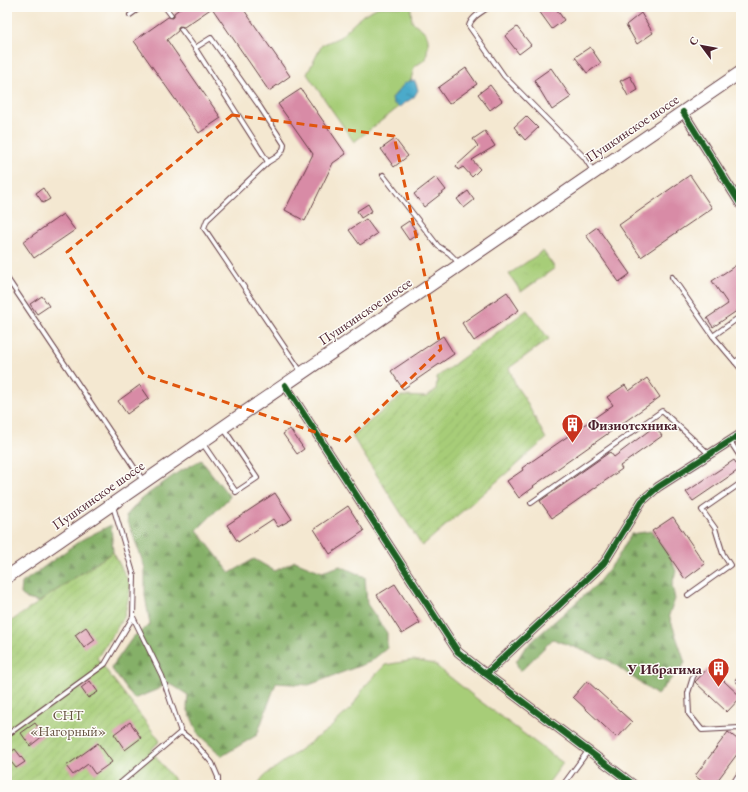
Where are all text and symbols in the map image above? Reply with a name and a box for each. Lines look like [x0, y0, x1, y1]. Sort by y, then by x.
north arrow [682, 26, 722, 66]
text: С [686, 34, 702, 48]
street label: Пушкинское шоссе [582, 90, 683, 166]
street label: Пушкинское шоссе [315, 273, 416, 349]
building icon: Физиотехника [560, 412, 586, 445]
place label: Физиотехника [588, 416, 678, 434]
street label: Пушкинское шоссе [48, 456, 148, 534]
building icon: У Ибрагима [705, 656, 731, 689]
place label: У Ибрагима [627, 660, 703, 678]
park label: СНТ «Нагорный» [30, 706, 106, 740]

